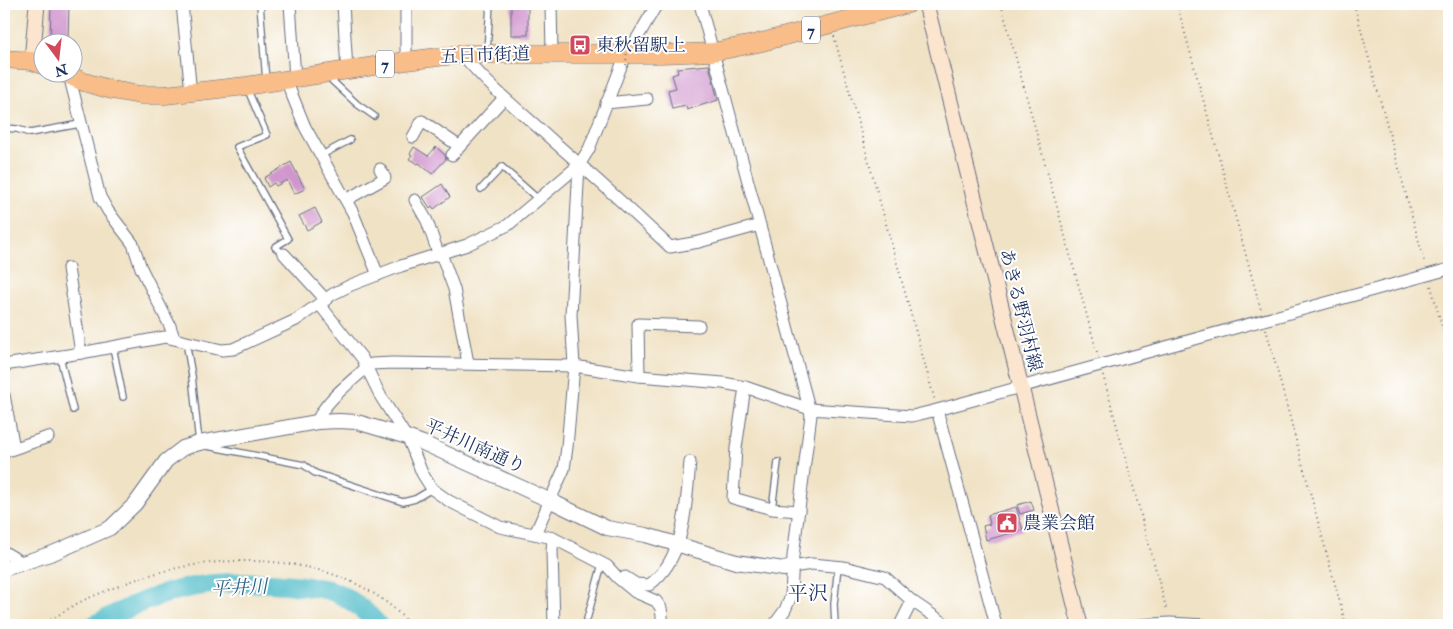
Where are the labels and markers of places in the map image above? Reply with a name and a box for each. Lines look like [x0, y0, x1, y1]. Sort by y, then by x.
bus stop icon: 東秋留駅上 [568, 33, 592, 57]
place label: 東秋留駅上 [596, 34, 686, 57]
public building icon: 農業会館 [995, 511, 1019, 535]
place label: 農業会館 [1023, 512, 1095, 535]

